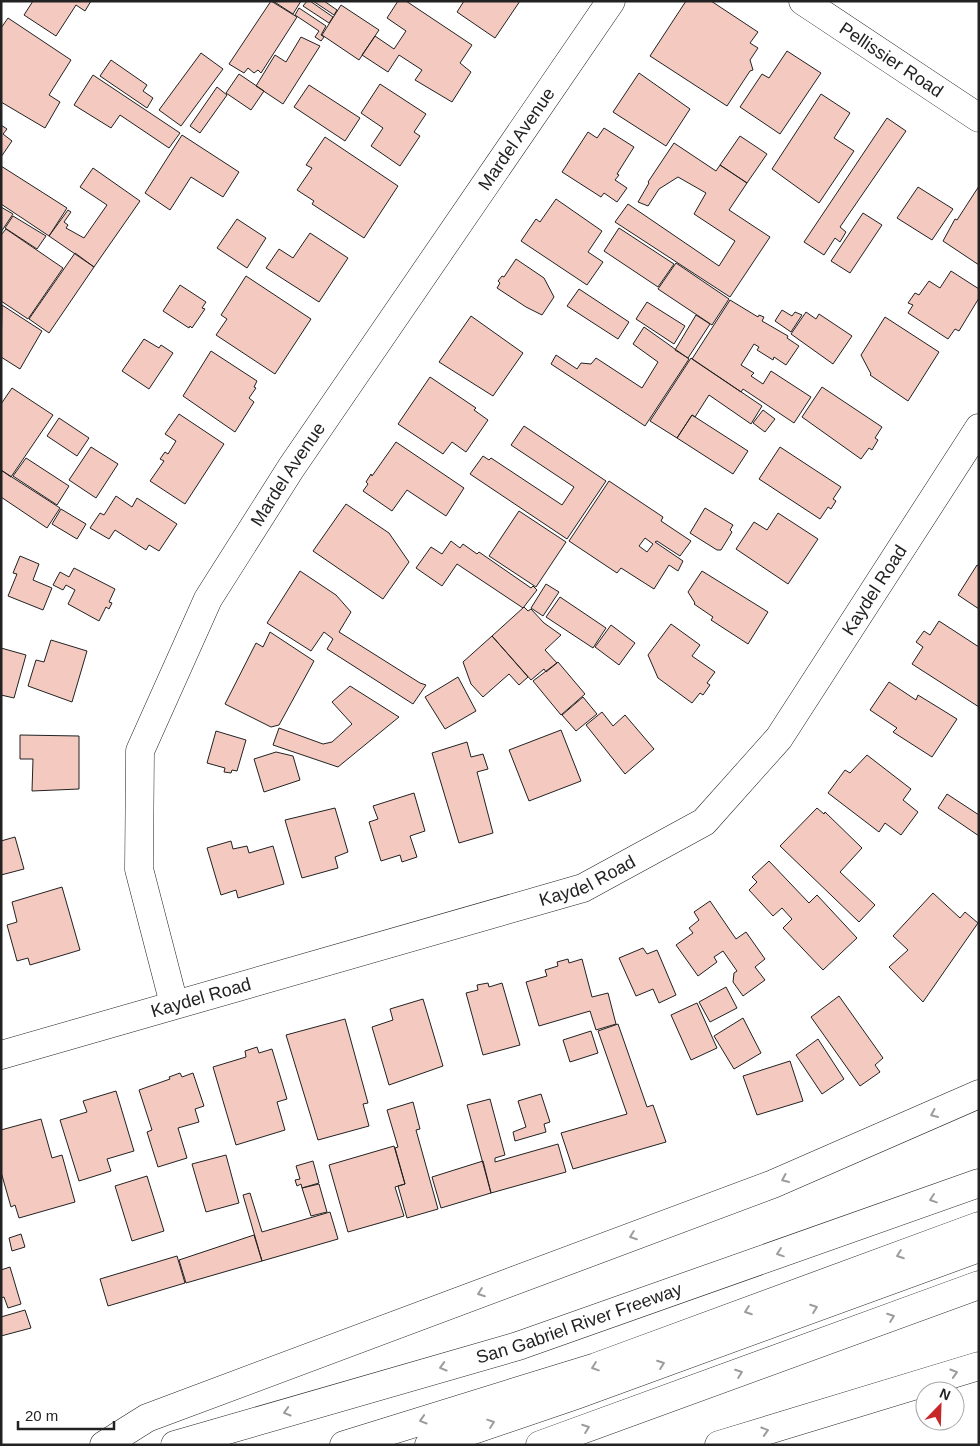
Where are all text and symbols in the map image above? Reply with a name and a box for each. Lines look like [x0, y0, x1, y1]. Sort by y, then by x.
street label: Pellissier Road [836, 18, 947, 101]
street label: Mardel Avenue [474, 84, 559, 194]
street label: Mardel Avenue [247, 419, 329, 530]
street label: Kaydel Road [838, 541, 911, 639]
street label: Kaydel Road [537, 851, 639, 910]
street label: Kaydel Road [149, 974, 253, 1021]
one-way arrow [930, 1107, 939, 1118]
one-way arrow [781, 1172, 790, 1183]
one-way arrow [929, 1193, 938, 1203]
one-way arrow [629, 1230, 638, 1240]
one-way arrow [776, 1247, 784, 1257]
one-way arrow [896, 1249, 905, 1259]
street label: San Gabriel River Freeway [474, 1279, 685, 1368]
one-way arrow [477, 1287, 486, 1297]
one-way arrow [809, 1304, 818, 1314]
one-way arrow [744, 1305, 752, 1315]
one-way arrow [886, 1313, 895, 1323]
one-way arrow [656, 1360, 665, 1370]
one-way arrow [591, 1361, 600, 1371]
one-way arrow [440, 1362, 448, 1372]
one-way arrow [734, 1369, 742, 1379]
one-way arrow [950, 1369, 958, 1379]
north arrow [915, 1381, 965, 1431]
text: N [937, 1385, 953, 1403]
scale bar [18, 1398, 114, 1430]
text: 20 m [25, 1407, 58, 1424]
one-way arrow [284, 1407, 292, 1417]
one-way arrow [420, 1415, 428, 1425]
one-way arrow [487, 1419, 495, 1429]
one-way arrow [581, 1424, 590, 1434]
one-way arrow [761, 1426, 769, 1436]

